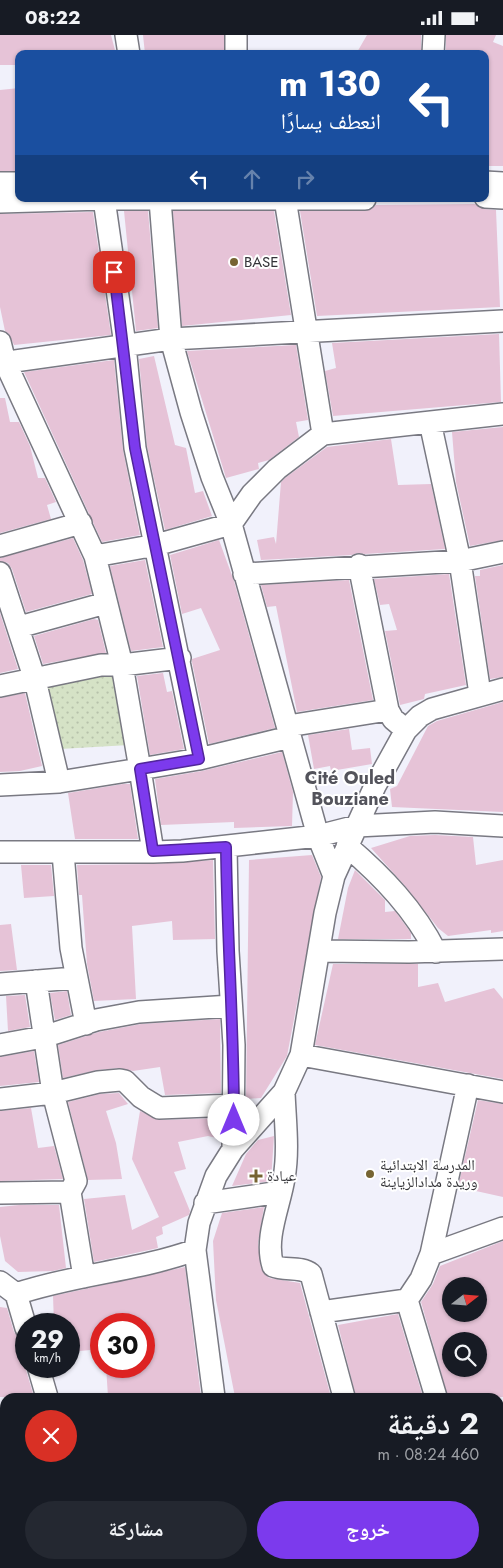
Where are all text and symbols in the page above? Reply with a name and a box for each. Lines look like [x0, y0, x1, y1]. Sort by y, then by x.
text: 08:22 [25, 4, 81, 31]
text: 130 m [279, 59, 381, 109]
icon: left [399, 70, 464, 135]
text: انعطف يسارًا [281, 105, 381, 137]
icon: left [185, 165, 213, 193]
icon: ahead [238, 165, 266, 193]
icon: right [291, 165, 319, 193]
pin [93, 251, 135, 293]
place label: BASE [244, 251, 279, 273]
marker: BASE [228, 256, 240, 268]
icon: arrive [100, 258, 128, 286]
district label: Cité Ouled Bouziane [305, 765, 395, 812]
position arrow [207, 1093, 259, 1145]
place label: المدرسة الابتدائية وريدة مدادالزياينة [380, 1154, 477, 1193]
place label: عيادة [267, 1165, 297, 1187]
marker: المدرسة الابتدائية وريدة مدادالزياينة [364, 1168, 376, 1180]
marker: عيادة [249, 1169, 263, 1183]
north arrow [442, 1277, 488, 1323]
map controls [442, 1277, 487, 1377]
speed limit sign: 30 [90, 1313, 155, 1378]
text: 29 [31, 1321, 64, 1357]
button: search [442, 1332, 487, 1377]
text: km/h [34, 1349, 61, 1367]
text: 2 دقيقة [387, 1402, 479, 1445]
button: close [25, 1410, 77, 1462]
text: 460 m · 08:24 [378, 1443, 479, 1466]
button: مشاركة [25, 1501, 247, 1559]
button: خروج [257, 1501, 479, 1559]

